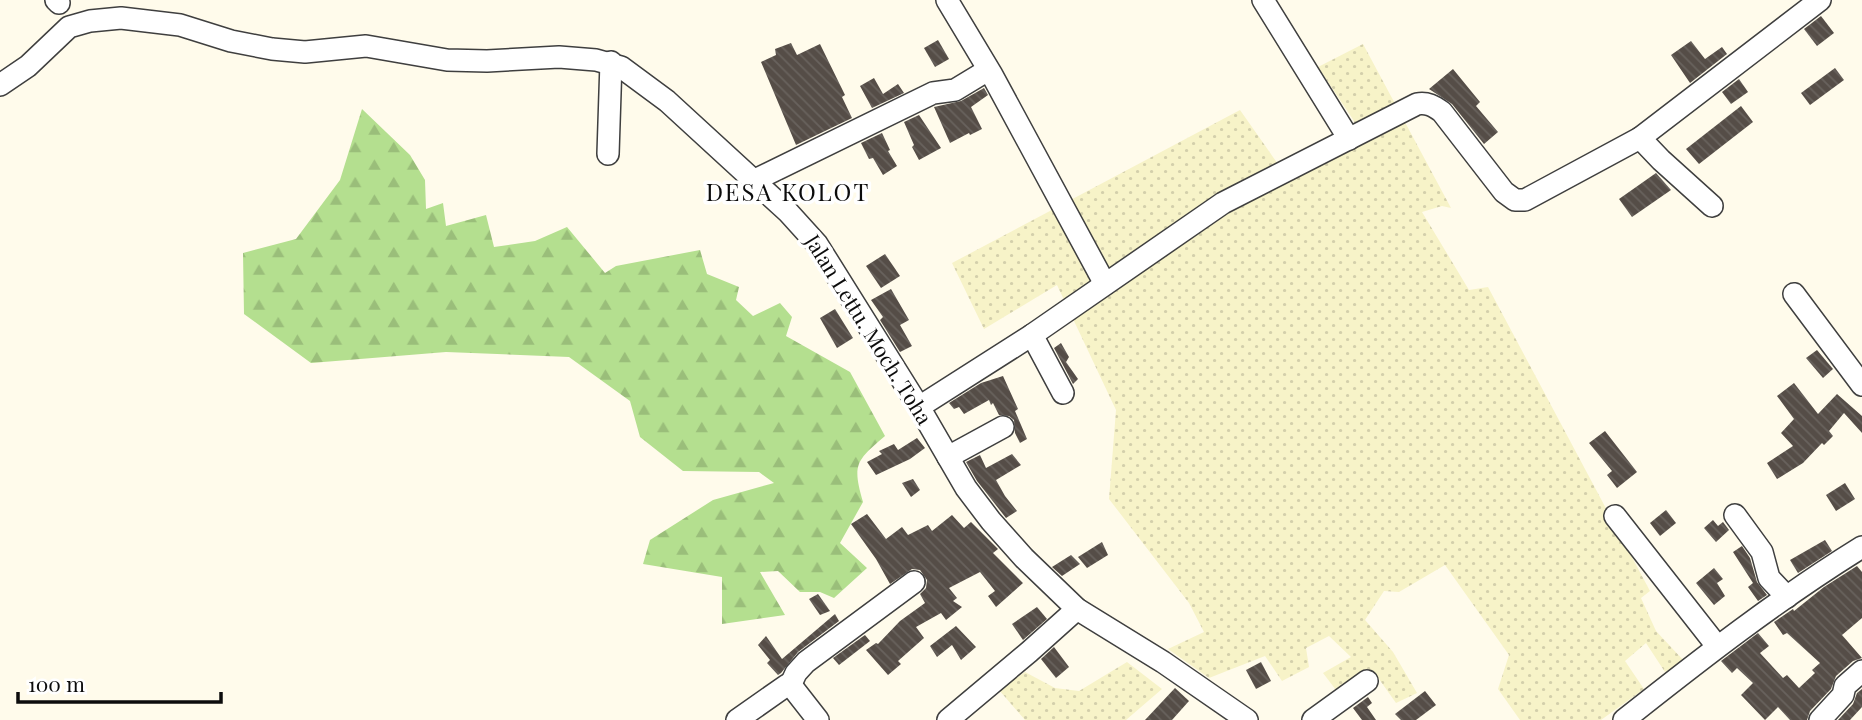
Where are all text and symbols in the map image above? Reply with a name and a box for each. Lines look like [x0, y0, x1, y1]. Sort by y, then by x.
district label: DESA KOLOT [706, 175, 870, 207]
street label: Jalan Lettu. Moch. Toha [799, 228, 940, 430]
scale bar [18, 660, 220, 704]
text: 100 m [28, 669, 85, 697]

